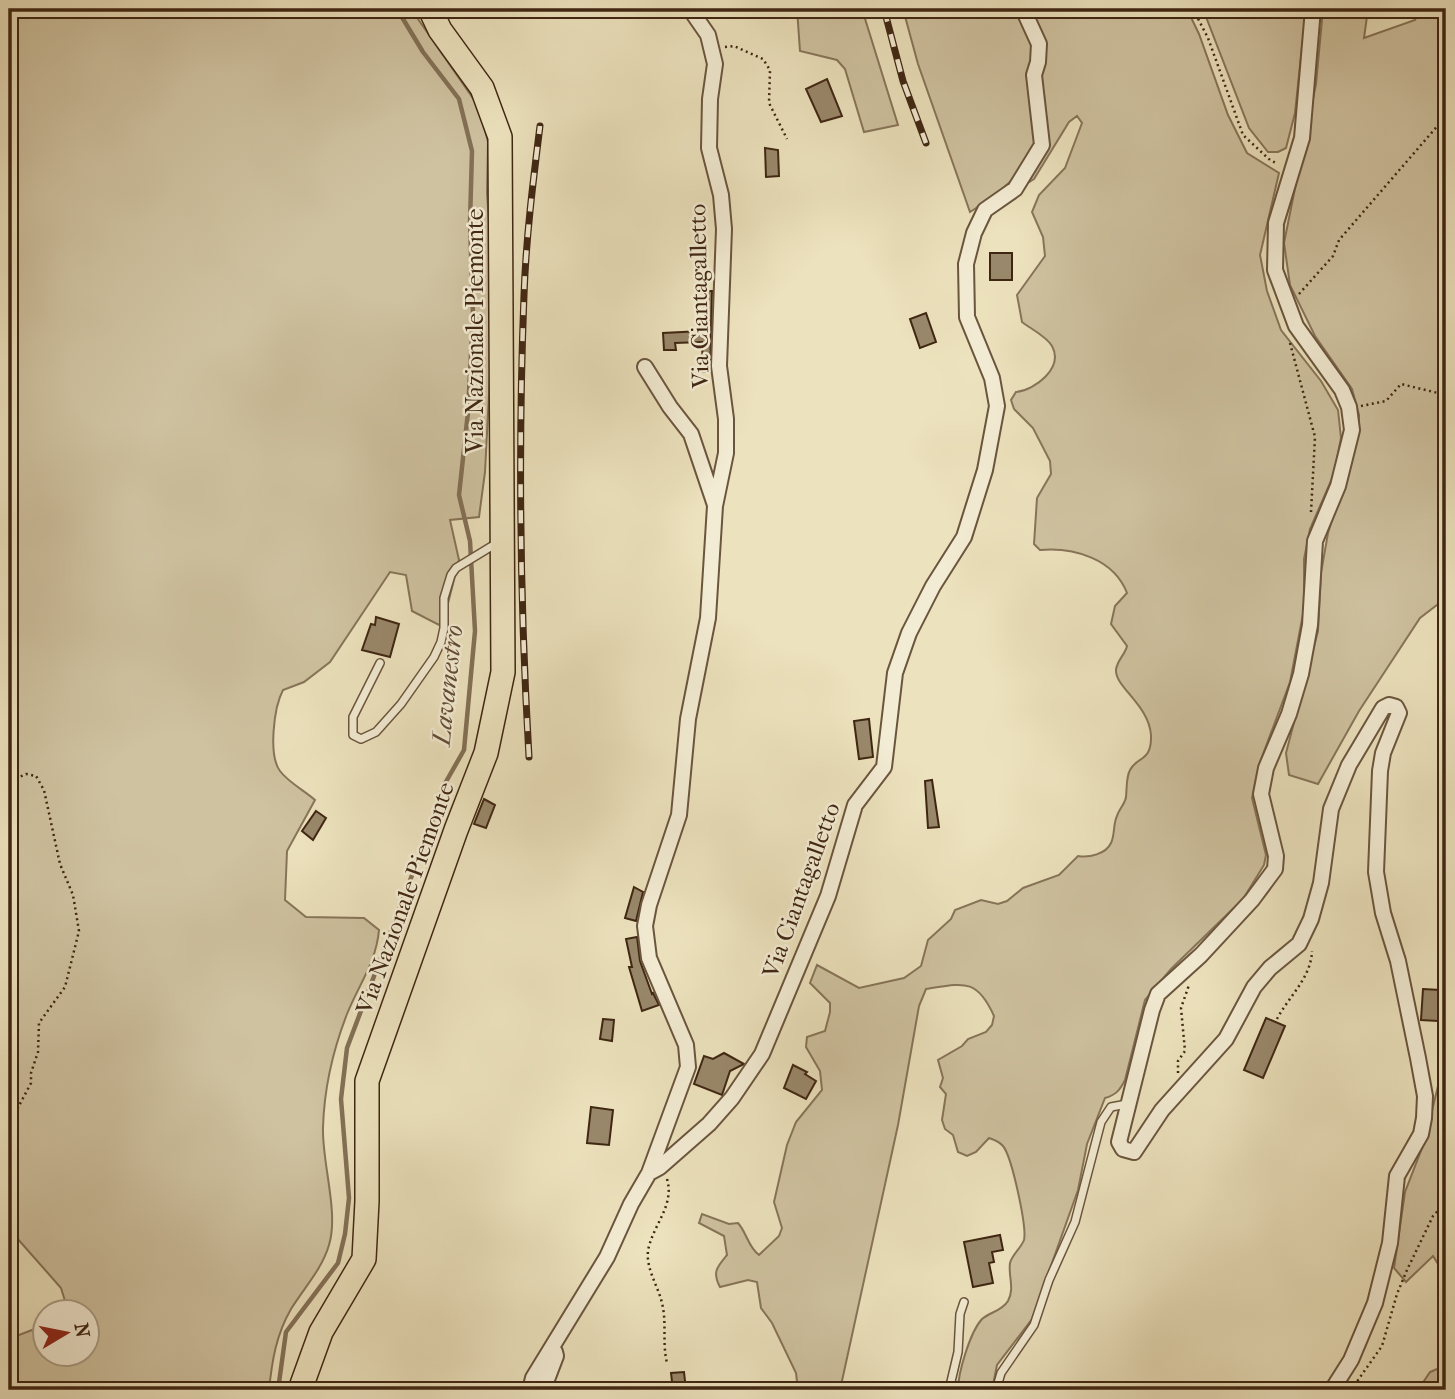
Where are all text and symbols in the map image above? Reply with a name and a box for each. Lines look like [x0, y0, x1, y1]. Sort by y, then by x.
street label: Via Ciantagalletto [683, 203, 715, 390]
street label: Via Nazionale Piemonte [461, 208, 489, 455]
water label: Lavanestro [426, 623, 469, 749]
street label: Via Nazionale Piemonte [350, 778, 460, 1019]
street label: Via Ciantagalletto [756, 798, 846, 983]
north arrow [32, 1298, 102, 1368]
text: N [70, 1321, 94, 1340]

